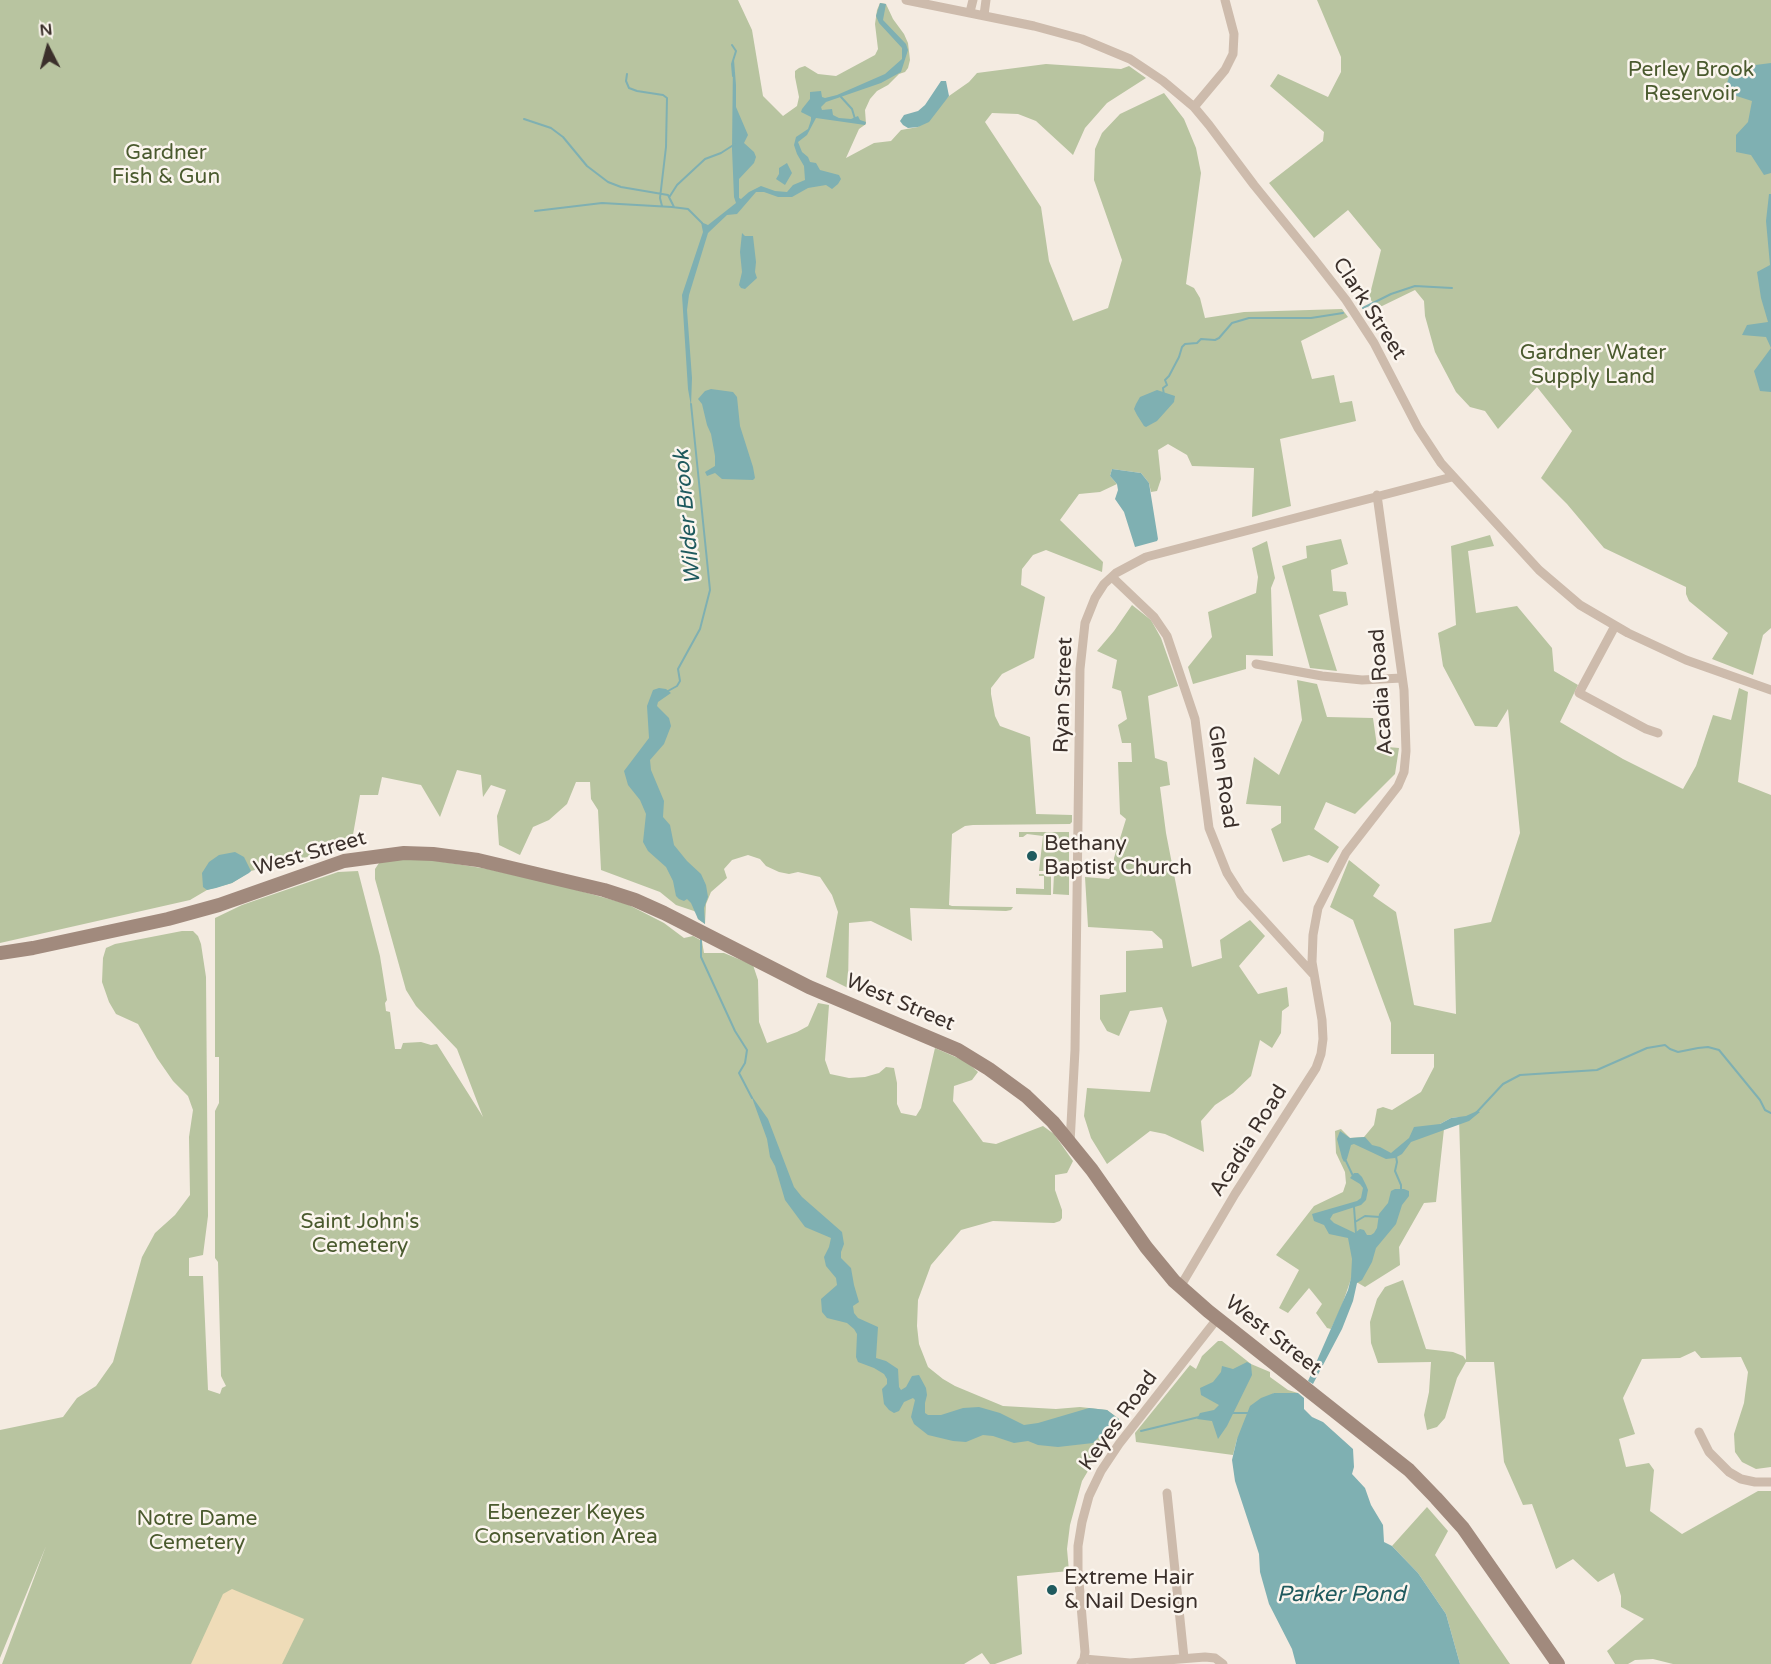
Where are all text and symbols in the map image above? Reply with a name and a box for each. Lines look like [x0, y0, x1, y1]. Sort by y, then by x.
north arrow [18, 18, 78, 78]
text: N [39, 19, 54, 41]
park label: Perley Brook Reservoir [1628, 57, 1754, 107]
park label: Gardner Fish & Gun [112, 140, 220, 190]
street label: Clark Street [1327, 253, 1411, 365]
park label: Gardner Water Supply Land [1520, 340, 1666, 390]
water label: Wilder Brook [669, 448, 707, 586]
street label: Acadia Road [1365, 628, 1399, 756]
street label: Ryan Street [1049, 637, 1079, 753]
street label: Glen Road [1201, 724, 1243, 830]
street label: West Street [251, 826, 369, 882]
place label: Bethany Baptist Church [1044, 831, 1192, 881]
marker: Bethany Baptist Church [1025, 849, 1039, 863]
street label: West Street [842, 969, 958, 1037]
street label: Acadia Road [1205, 1081, 1293, 1201]
park label: Saint John's Cemetery [301, 1209, 419, 1259]
street label: West Street [1220, 1290, 1326, 1382]
street label: Keyes Road [1074, 1366, 1164, 1476]
park label: Ebenezer Keyes Conservation Area [474, 1500, 658, 1550]
park label: Notre Dame Cemetery [137, 1506, 257, 1556]
place label: Extreme Hair & Nail Design [1064, 1565, 1198, 1615]
water label: Parker Pond [1277, 1582, 1405, 1608]
marker: Extreme Hair & Nail Design [1045, 1583, 1059, 1597]

